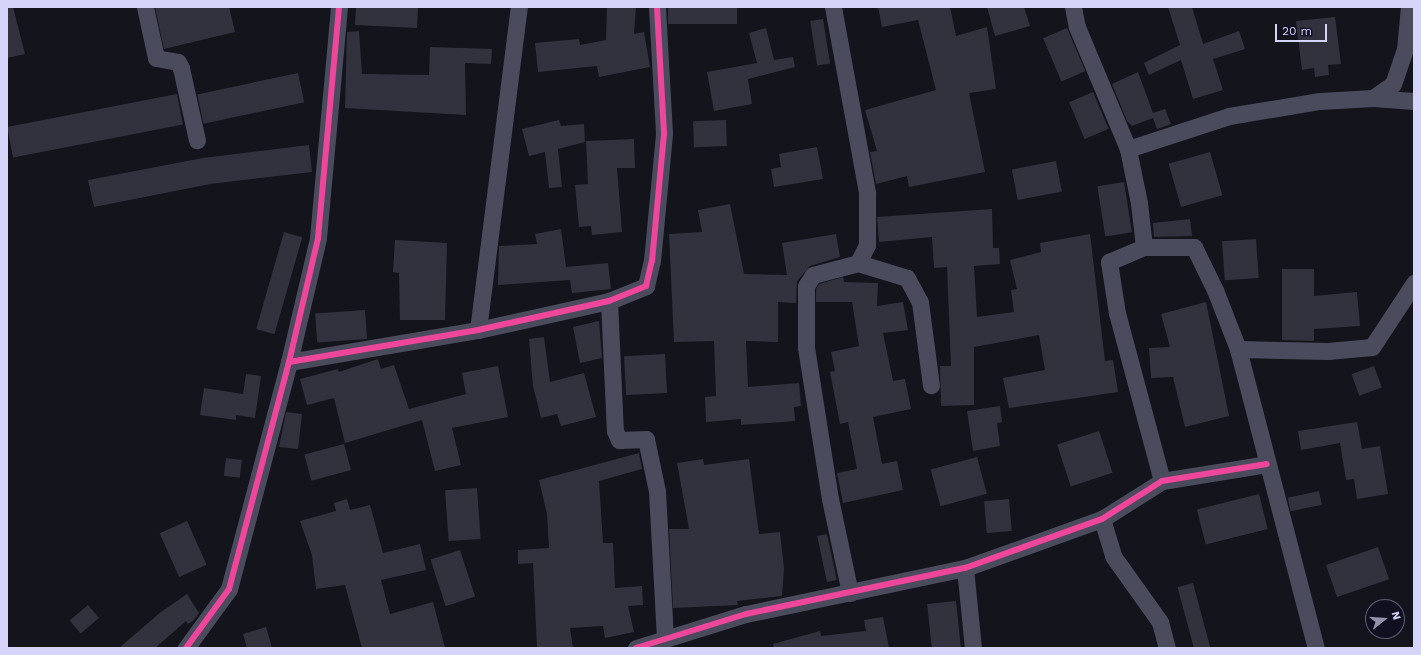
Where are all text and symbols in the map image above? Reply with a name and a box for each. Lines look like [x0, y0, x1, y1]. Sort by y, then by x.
scale bar [1277, 16, 1329, 42]
text: 20 m [1282, 24, 1312, 38]
north arrow [1365, 599, 1405, 639]
text: N [1389, 610, 1403, 621]

